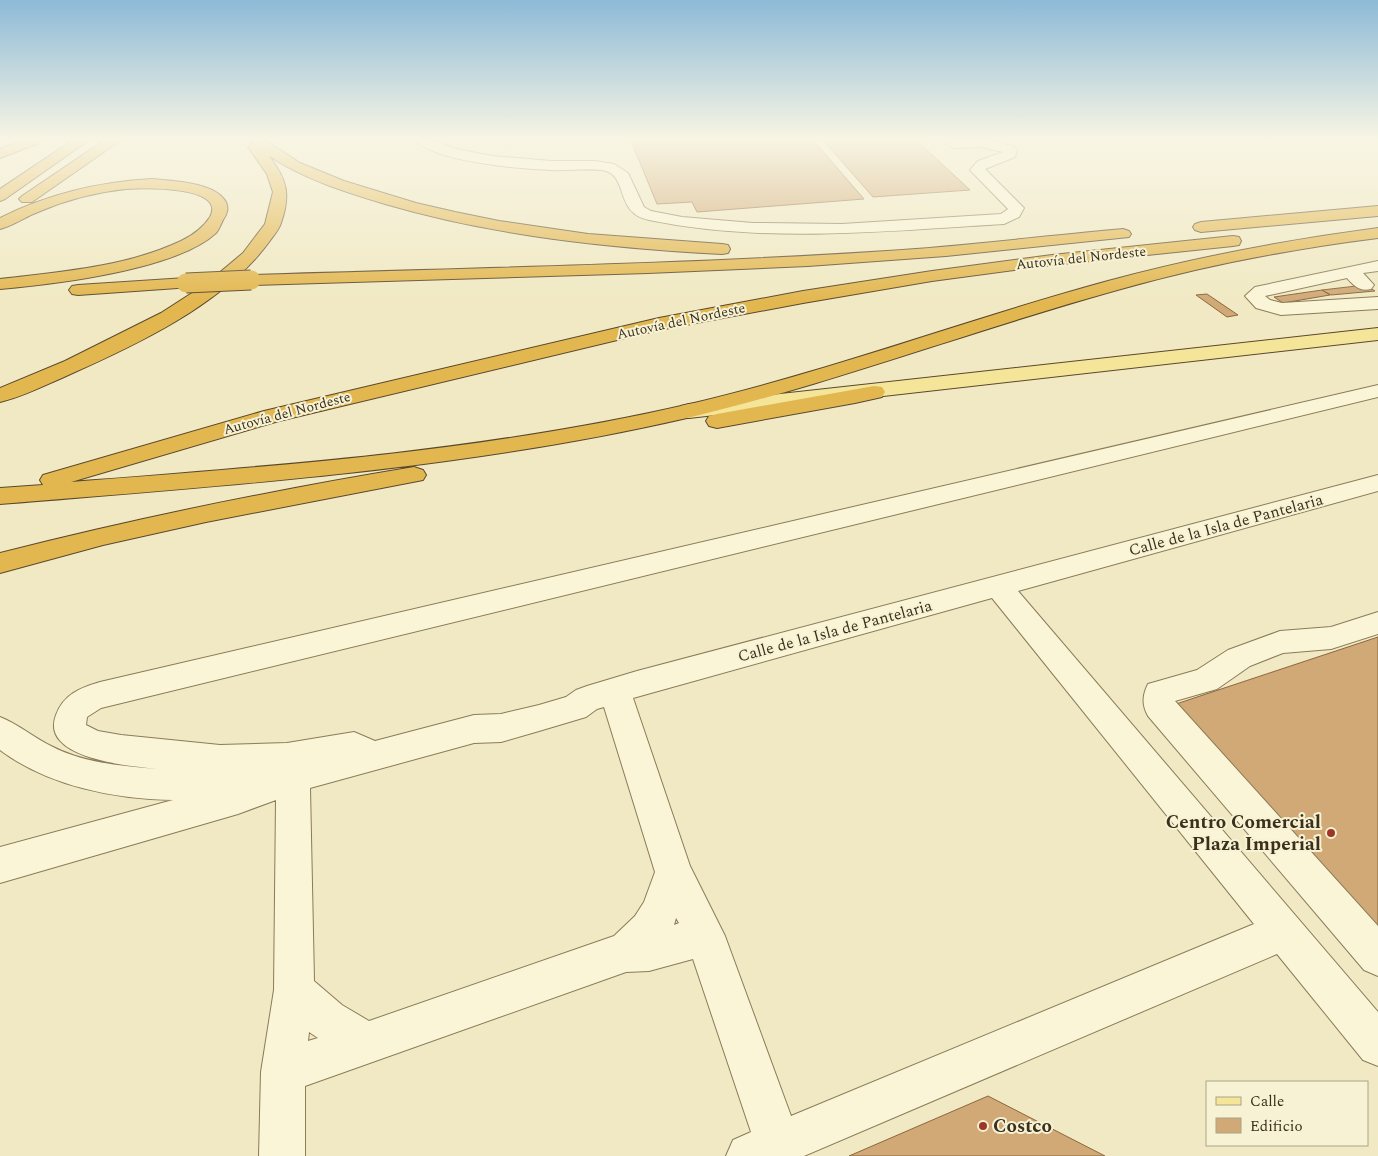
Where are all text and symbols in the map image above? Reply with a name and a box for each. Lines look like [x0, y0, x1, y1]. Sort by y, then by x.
street label: Autovía del Nordeste [1015, 241, 1147, 275]
street label: Autovía del Nordeste [615, 297, 747, 345]
street label: Autovía del Nordeste [221, 386, 353, 440]
street label: Calle de la Isla de Pantelaria [1126, 487, 1326, 563]
street label: Calle de la Isla de Pantelaria [735, 593, 935, 669]
place label: Centro Comercial Plaza Imperial [1166, 808, 1321, 859]
marker: Centro Comercial Plaza Imperial [1325, 827, 1337, 839]
legend [1206, 1081, 1368, 1146]
text: Calle [1250, 1090, 1284, 1113]
place label: Costco [993, 1112, 1052, 1141]
text: Edificio [1250, 1115, 1303, 1138]
marker: Costco [977, 1120, 989, 1132]

